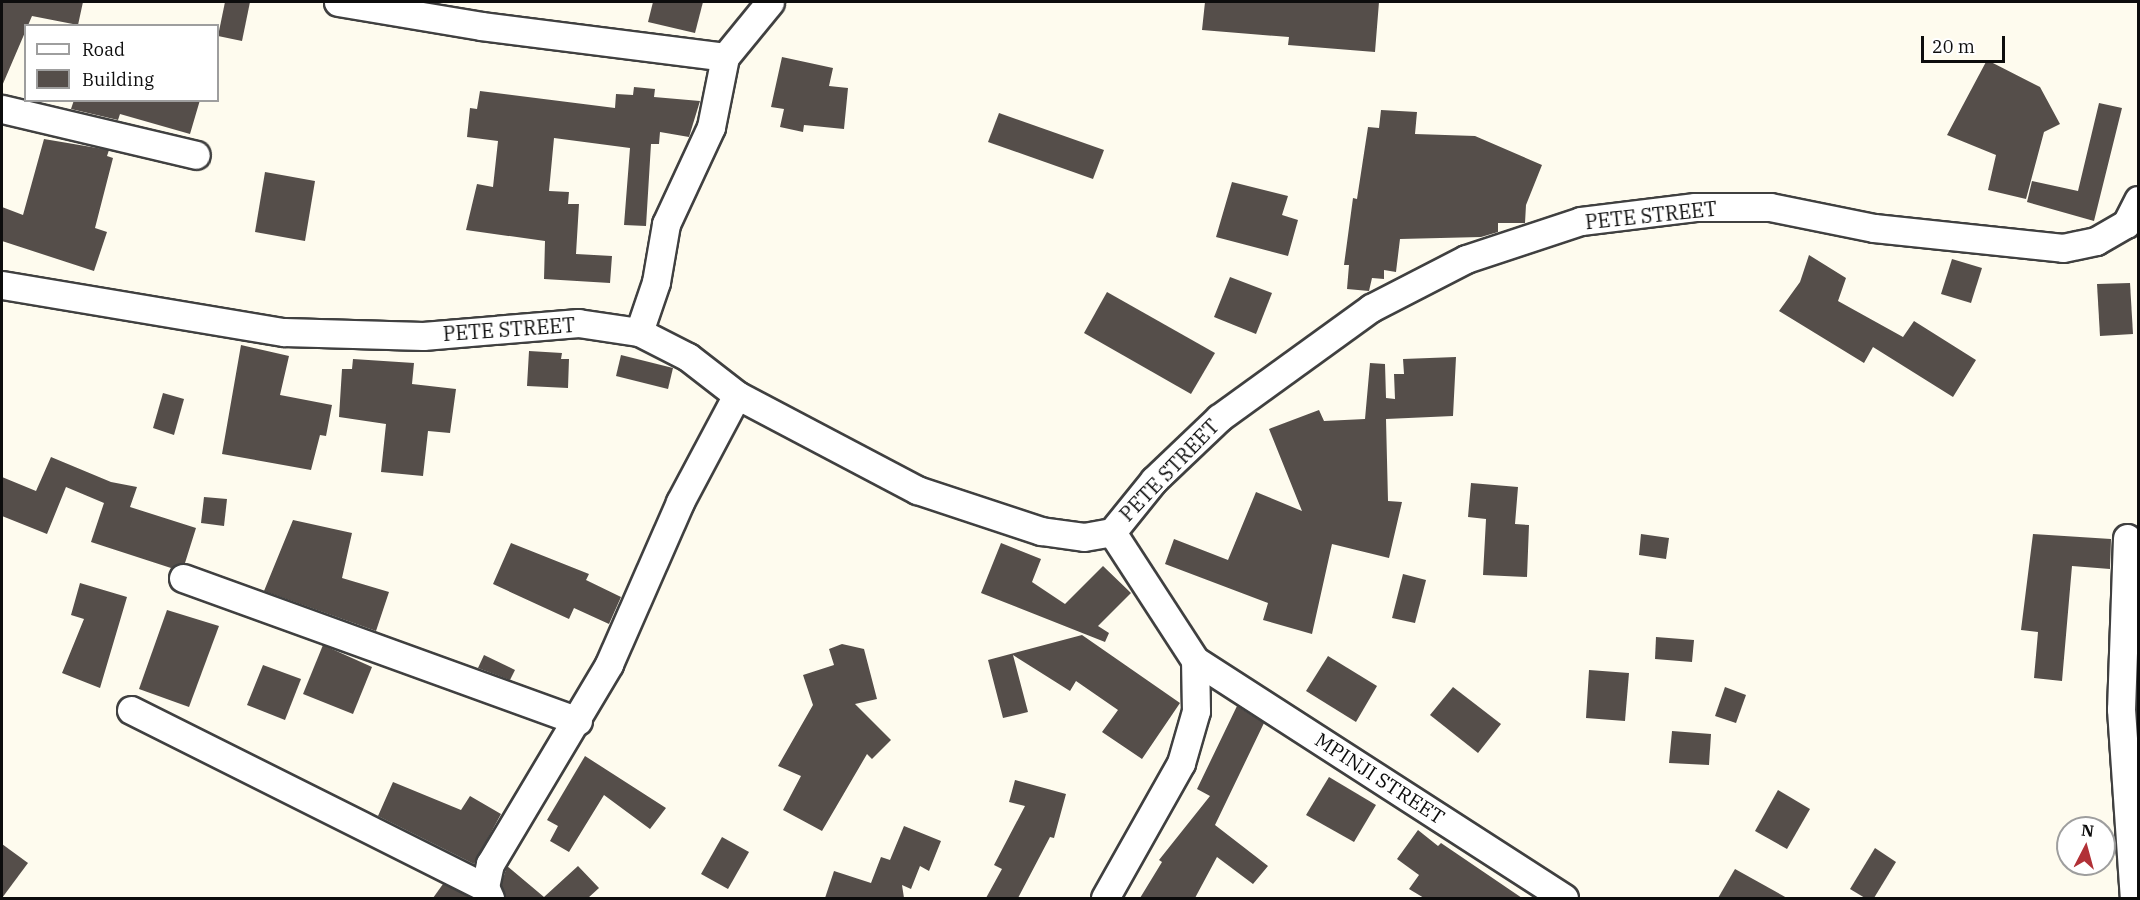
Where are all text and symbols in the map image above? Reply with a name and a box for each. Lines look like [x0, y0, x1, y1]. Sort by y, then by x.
legend [24, 24, 219, 102]
scale bar [1924, 24, 2008, 62]
text: 20 m [1932, 35, 1975, 58]
text: Road [82, 38, 125, 61]
text: Building [82, 68, 154, 91]
street label: PETE STREET [1584, 196, 1718, 234]
street label: PETE STREET [442, 312, 576, 346]
street label: PETE STREET [1114, 414, 1224, 526]
street label: MPINJI STREET [1311, 727, 1449, 829]
north arrow [2056, 816, 2116, 876]
text: N [2080, 819, 2095, 841]

